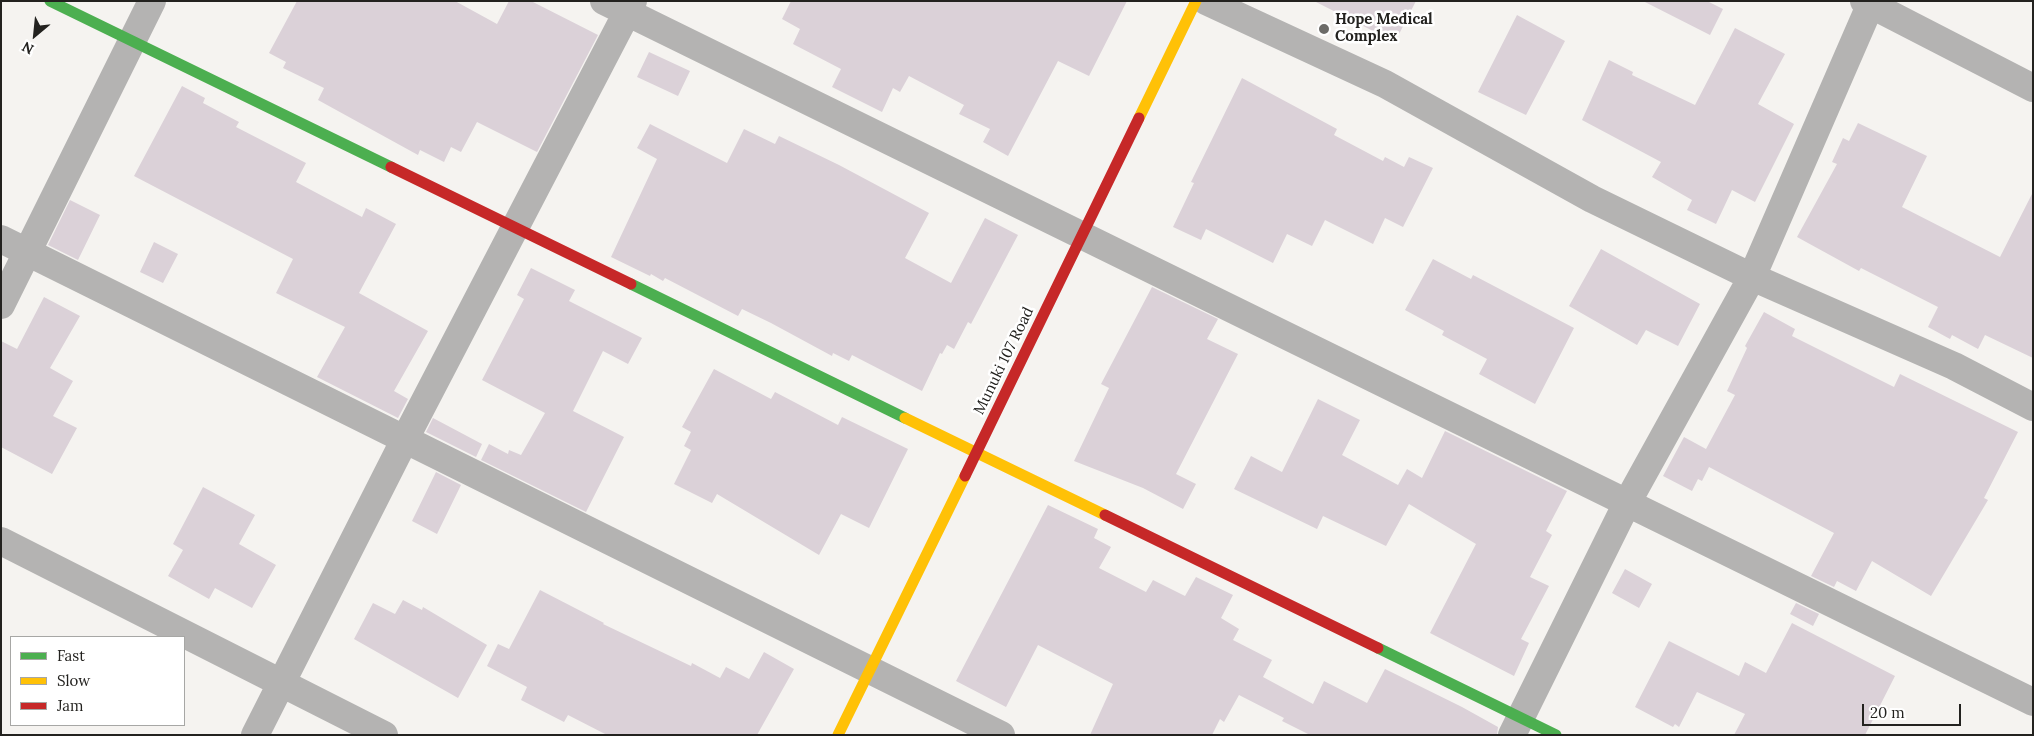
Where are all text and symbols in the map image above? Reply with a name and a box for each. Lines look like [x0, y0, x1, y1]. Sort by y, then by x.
north arrow [10, 10, 60, 60]
place label: Hope Medical Complex [1335, 11, 1433, 46]
marker: Hope Medical Complex [1317, 22, 1331, 36]
text: N [19, 38, 37, 59]
street label: Munuki 107 Road [970, 304, 1038, 418]
legend [10, 636, 185, 726]
text: Fast [57, 646, 85, 665]
text: Slow [57, 671, 90, 690]
scale bar [1864, 694, 1963, 726]
text: Jam [57, 696, 84, 715]
text: 20 m [1870, 703, 1905, 722]

